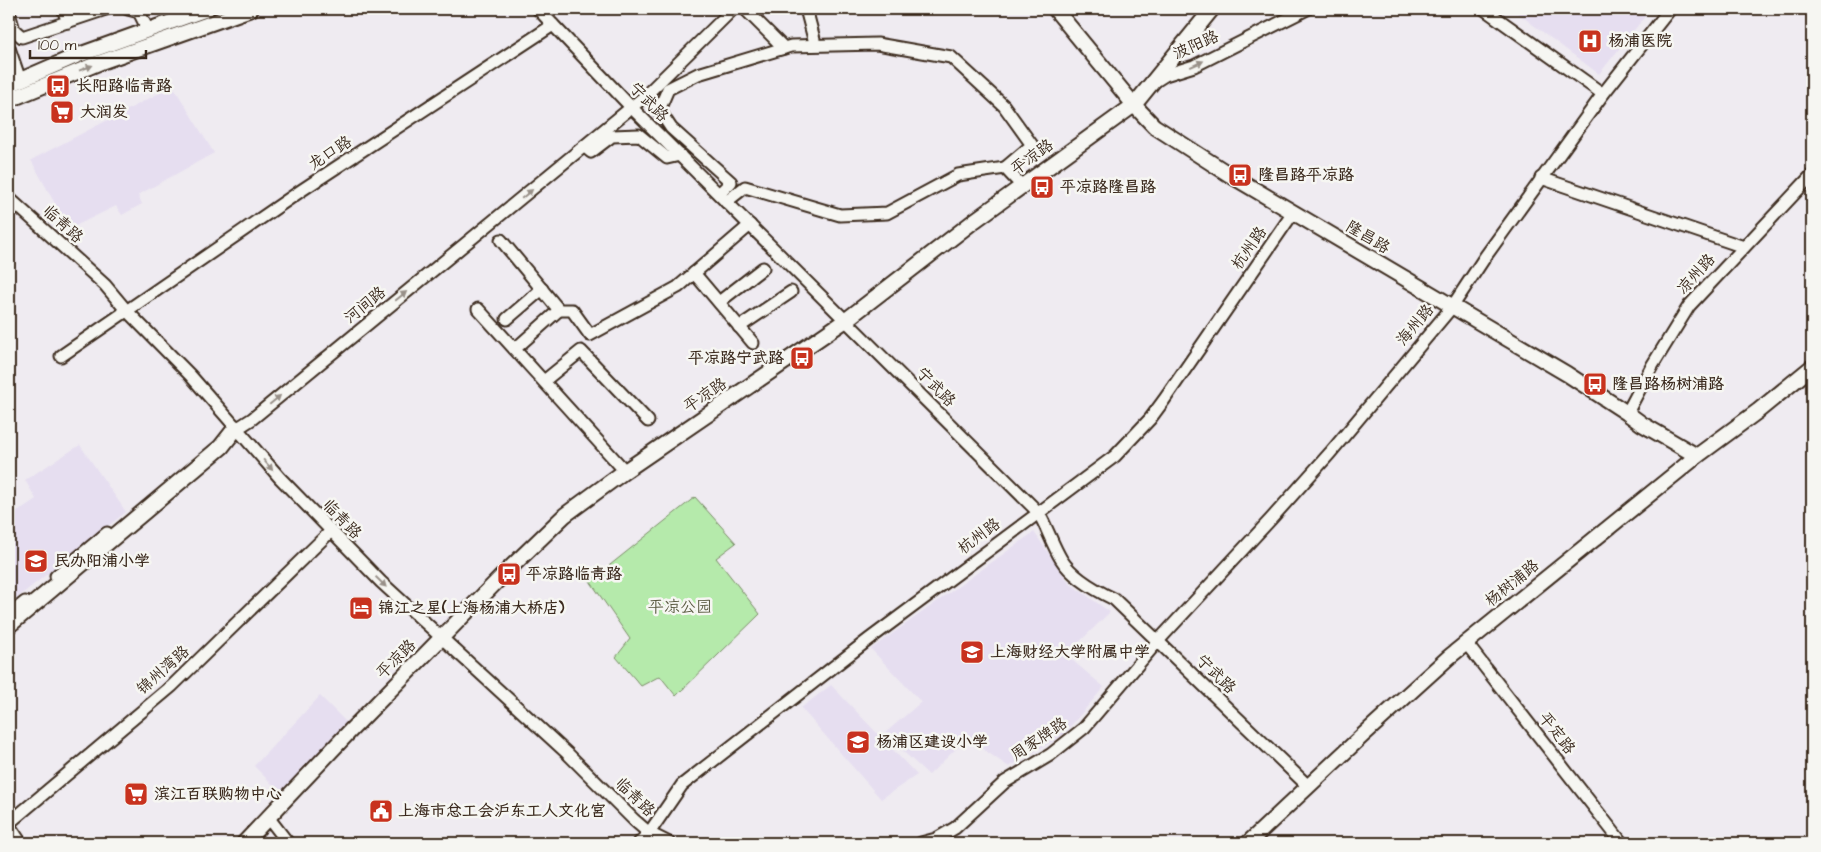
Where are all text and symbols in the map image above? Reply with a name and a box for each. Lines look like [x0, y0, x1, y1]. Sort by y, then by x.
street label: 波阳路 [1170, 25, 1222, 65]
scale bar [30, 28, 146, 60]
hospital icon: 杨浦医院 [1577, 28, 1603, 54]
place label: 杨浦医院 [1608, 30, 1672, 52]
text: 100 m [38, 35, 77, 56]
one-way arrow [1190, 60, 1204, 68]
one-way arrow [79, 64, 94, 72]
bus stop icon: 长阳路临青路 [45, 73, 71, 99]
place label: 长阳路临青路 [76, 75, 172, 97]
street label: 宁武路 [624, 77, 674, 127]
supermarket icon: 大润发 [49, 99, 75, 125]
place label: 大润发 [80, 101, 128, 123]
street label: 龙口路 [304, 131, 356, 175]
street label: 平凉路 [1006, 134, 1058, 180]
bus stop icon: 隆昌路平凉路 [1227, 162, 1253, 188]
place label: 隆昌路平凉路 [1258, 164, 1354, 186]
bus stop icon: 平凉路隆昌路 [1029, 174, 1055, 200]
place label: 平凉路隆昌路 [1060, 176, 1156, 198]
one-way arrow [520, 188, 533, 199]
street label: 临青路 [38, 200, 88, 248]
street label: 隆昌路 [1342, 215, 1394, 259]
street label: 杭州路 [1226, 222, 1272, 274]
street label: 凉州路 [1672, 249, 1720, 299]
street label: 河间路 [339, 281, 391, 329]
one-way arrow [394, 291, 407, 302]
street label: 海州路 [1391, 300, 1439, 350]
bus stop icon: 平凉路宁武路 [789, 345, 815, 371]
place label: 平凉路宁武路 [688, 347, 784, 369]
street label: 宁武路 [911, 362, 961, 412]
bus stop icon: 隆昌路杨树浦路 [1582, 371, 1608, 397]
street label: 平凉路 [679, 372, 731, 418]
place label: 隆昌路杨树浦路 [1612, 373, 1724, 395]
one-way arrow [269, 394, 282, 405]
one-way arrow [262, 458, 274, 470]
street label: 临青路 [317, 494, 367, 544]
street label: 杭州路 [953, 513, 1005, 559]
school or university icon: 民办阳浦小学 [23, 548, 49, 574]
place label: 民办阳浦小学 [54, 550, 150, 572]
street label: 杨树浦路 [1480, 554, 1544, 612]
bus stop icon: 平凉路临青路 [496, 561, 522, 587]
place label: 平凉路临青路 [526, 563, 622, 585]
one-way arrow [375, 576, 387, 588]
hotel icon: 锦江之星(上海杨浦大桥店) [348, 595, 374, 621]
park label: 平凉公园 [648, 596, 712, 618]
place label: 锦江之星(上海杨浦大桥店) [378, 597, 565, 619]
street label: 平凉路 [371, 634, 421, 684]
school or university icon: 上海财经大学附属中学 [959, 639, 985, 665]
street label: 锦州湾路 [132, 640, 194, 700]
place label: 上海财经大学附属中学 [990, 641, 1150, 663]
street label: 宁武路 [1191, 649, 1241, 699]
street label: 平定路 [1534, 707, 1580, 759]
street label: 周家牌路 [1006, 712, 1072, 766]
school or university icon: 杨浦区建设小学 [845, 729, 871, 755]
place label: 杨浦区建设小学 [876, 731, 988, 753]
street label: 临青路 [610, 772, 660, 822]
supermarket icon: 滨江百联购物中心 [123, 781, 149, 807]
place label: 滨江百联购物中心 [154, 783, 282, 805]
public building icon: 上海市总工会沪东工人文化宫 [368, 798, 394, 824]
place label: 上海市总工会沪东工人文化宫 [398, 800, 606, 822]

